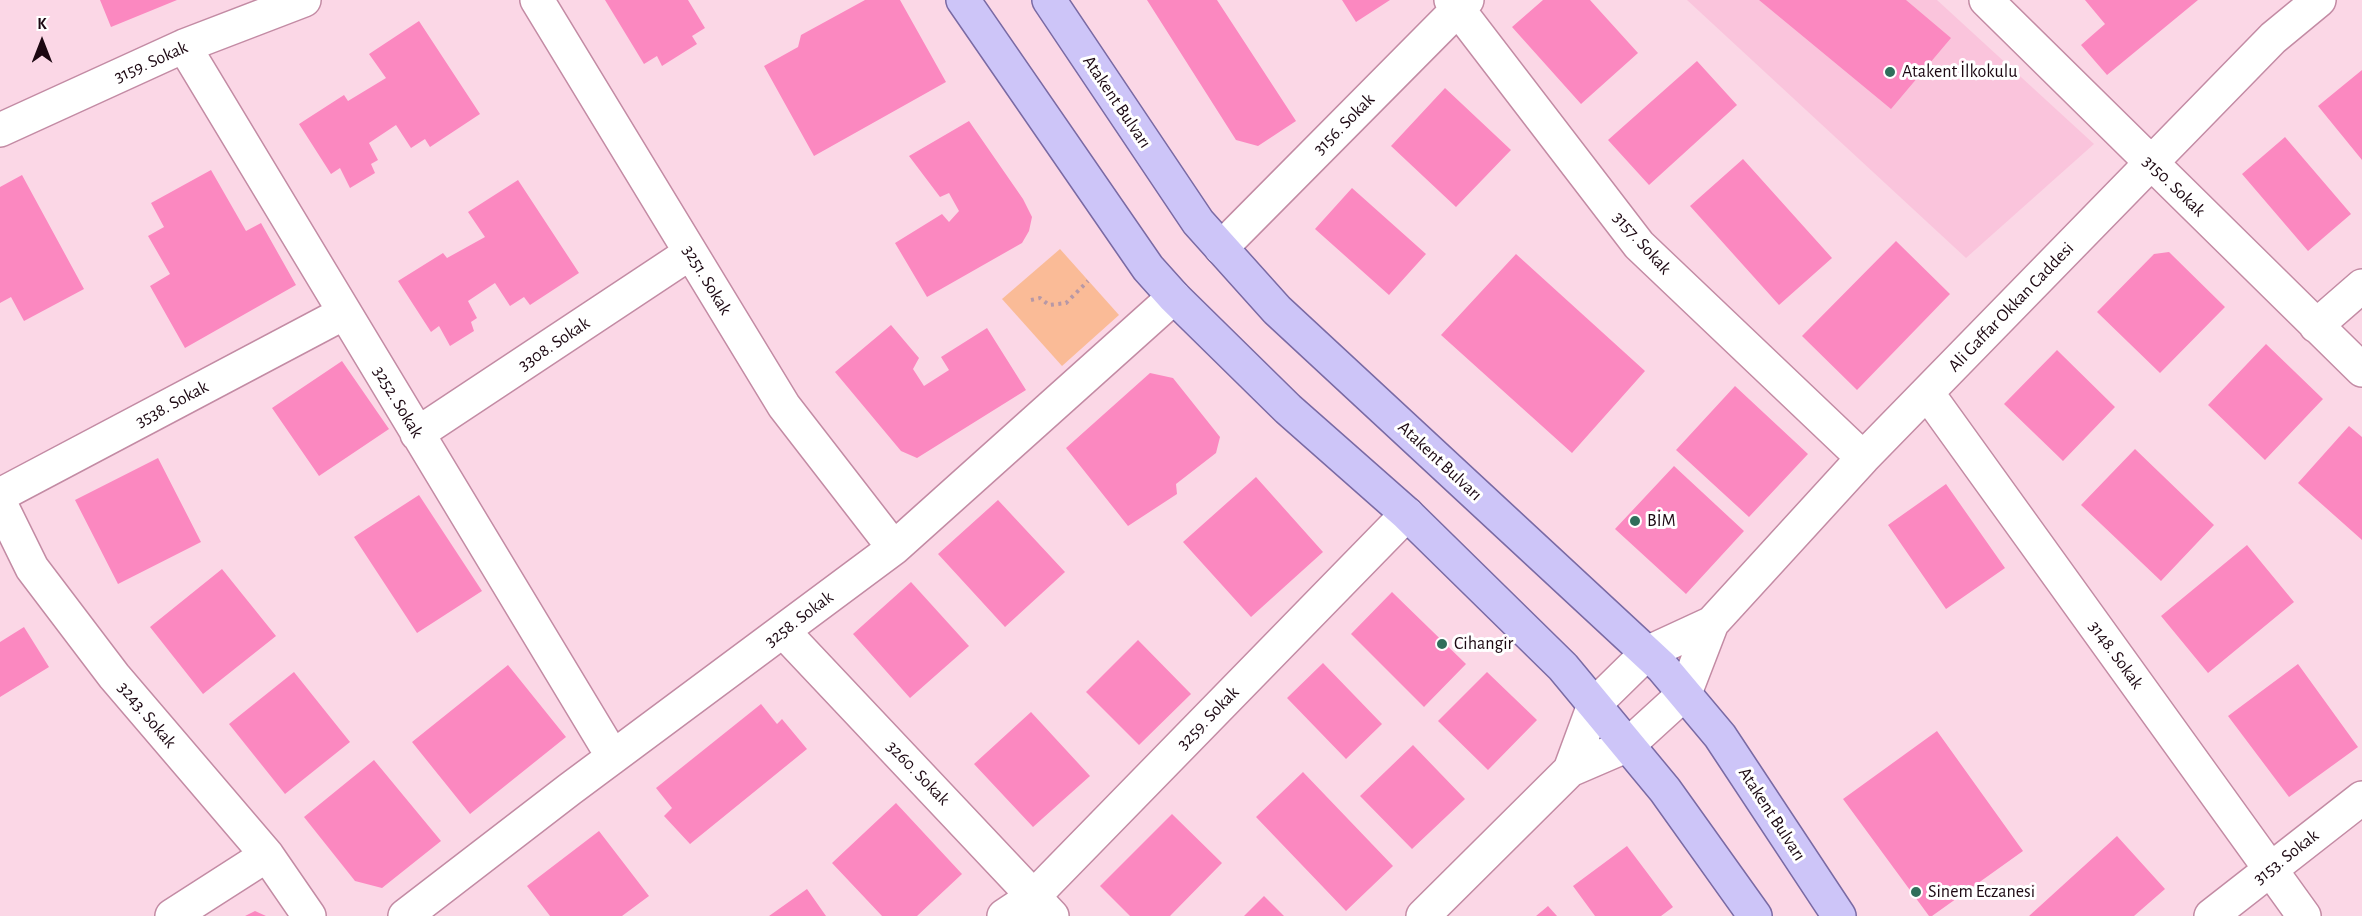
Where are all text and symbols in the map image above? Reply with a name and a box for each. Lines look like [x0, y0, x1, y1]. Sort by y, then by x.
north arrow [12, 12, 72, 72]
text: K [37, 16, 47, 32]
street label: 3159. Sokak [111, 36, 191, 88]
street label: Atakent Bulvarı [1078, 52, 1156, 152]
place label: Atakent İlkokulu [1902, 61, 2017, 83]
marker: Atakent İlkokulu [1883, 65, 1897, 79]
street label: 3156. Sokak [1309, 89, 1379, 159]
street label: 3150. Sokak [2138, 151, 2210, 221]
street label: 3157. Sokak [1608, 207, 1676, 279]
street label: Ali Gaffar Okkan Caddesi [1943, 238, 2079, 376]
street label: 3251. Sokak [678, 241, 736, 319]
street label: 3308. Sokak [514, 312, 594, 376]
street label: 3252. Sokak [368, 362, 428, 442]
street label: 3538. Sokak [132, 376, 212, 432]
street label: Atakent Bulvarı [1393, 417, 1487, 505]
place label: BİM [1647, 510, 1676, 532]
marker: BİM [1628, 514, 1642, 528]
street label: 3258. Sokak [761, 586, 837, 652]
street label: 3148. Sokak [2084, 617, 2148, 693]
place label: Cihangir [1454, 633, 1513, 655]
marker: Cihangir [1435, 637, 1449, 651]
street label: 3243. Sokak [113, 677, 181, 753]
street label: 3259. Sokak [1172, 682, 1244, 754]
street label: 3260. Sokak [882, 736, 954, 810]
street label: Atakent Bulvarı [1734, 763, 1810, 865]
street label: 3153. Sokak [2249, 825, 2323, 889]
place label: Sinem Eczanesi [1928, 881, 2035, 903]
marker: Sinem Eczanesi [1909, 885, 1923, 899]

